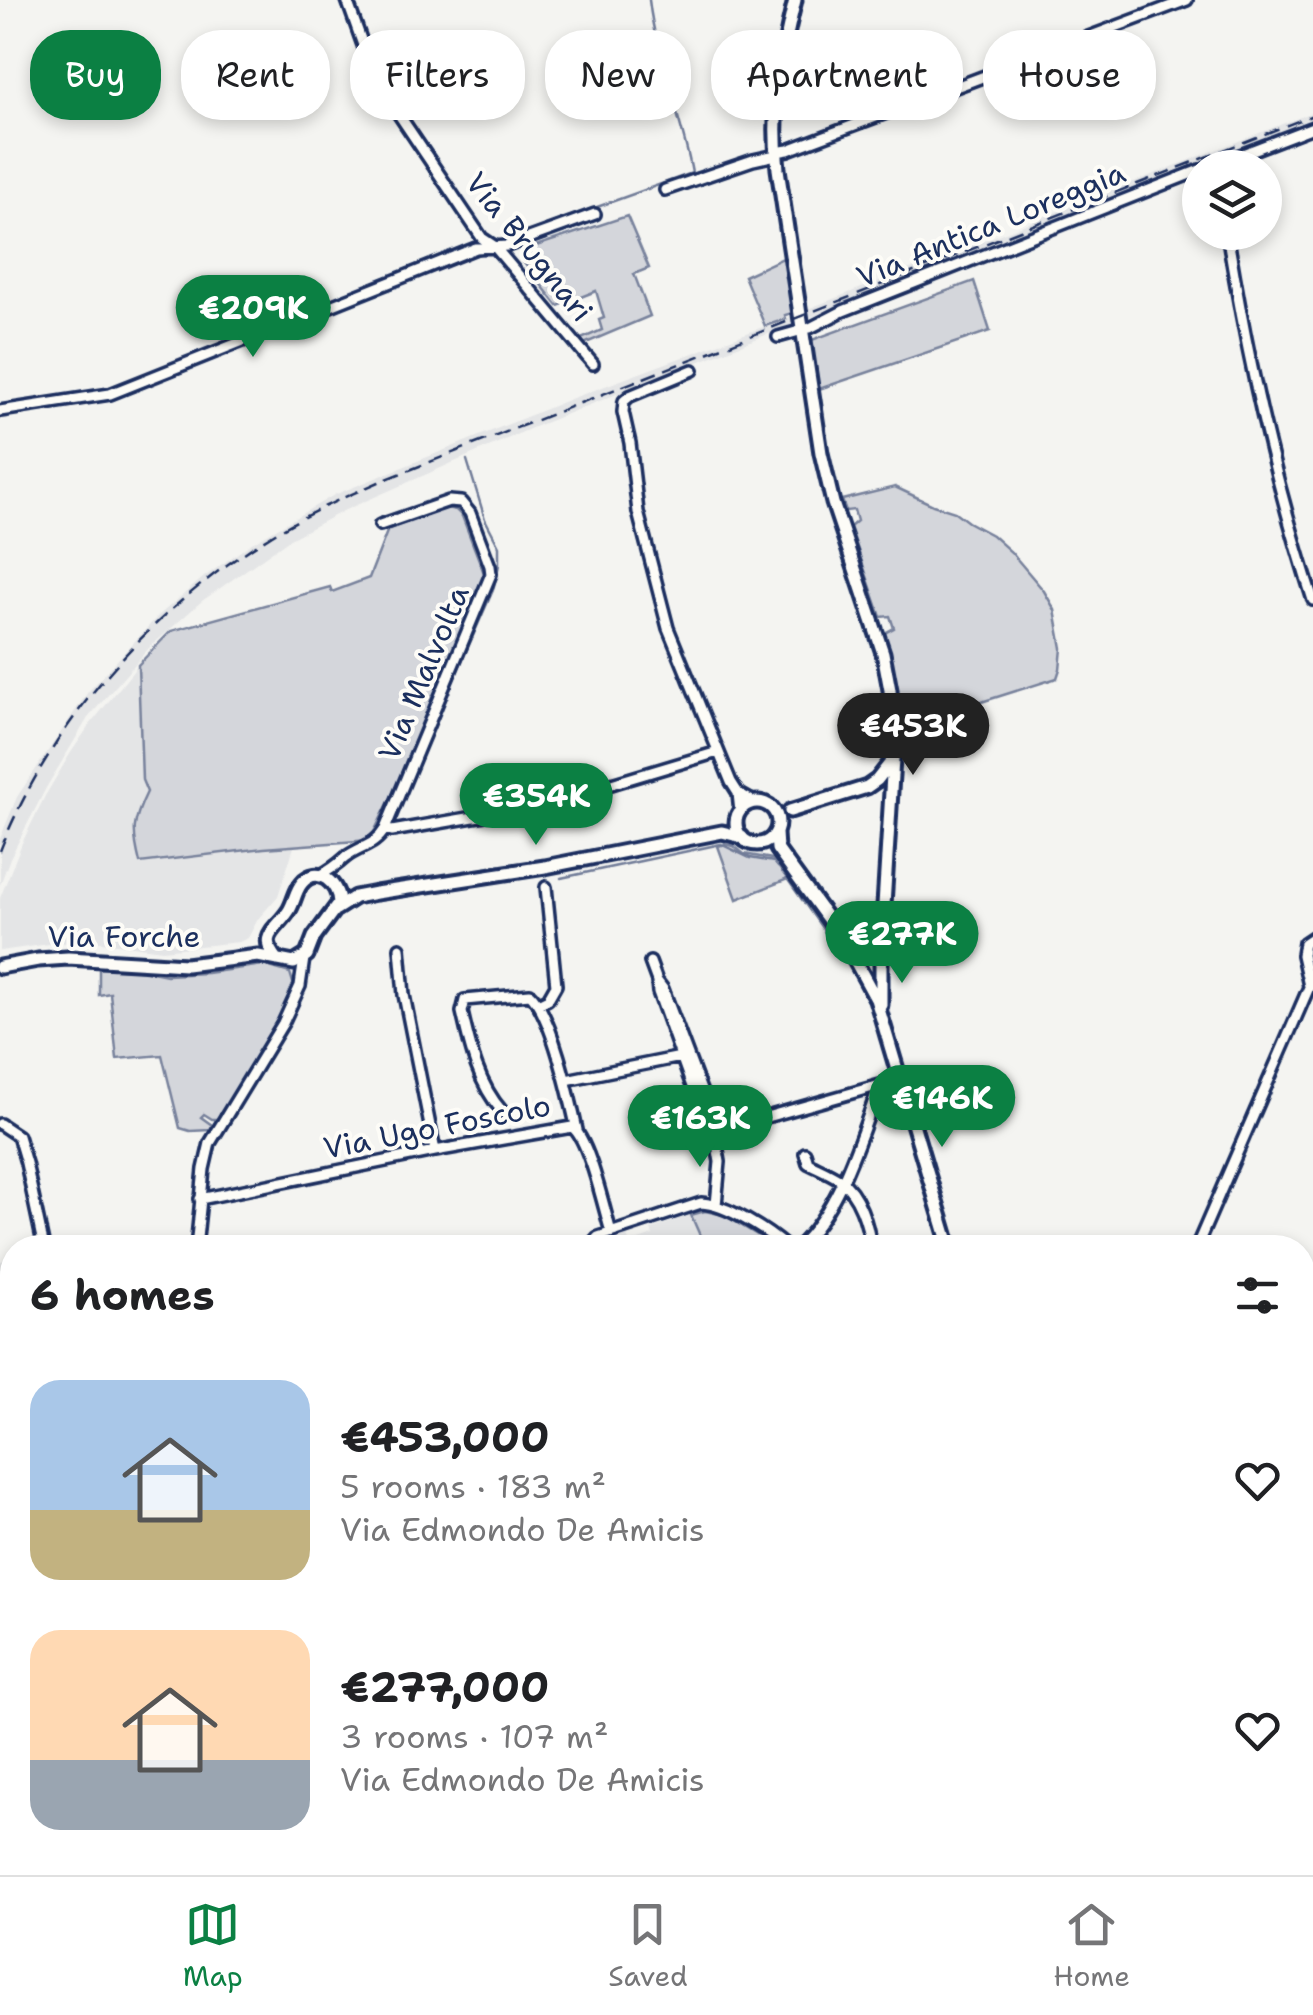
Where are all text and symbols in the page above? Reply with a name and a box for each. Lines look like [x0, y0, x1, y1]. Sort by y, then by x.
chip: Buy [30, 30, 161, 120]
chip: Rent [181, 30, 330, 120]
chip: Filters [350, 30, 525, 120]
chip: New [545, 30, 691, 120]
chip: Apartment [711, 30, 963, 120]
chip: House [983, 30, 1156, 120]
map controls [1182, 150, 1282, 250]
button: layers [1182, 150, 1282, 250]
street label: Via Antica Loreggia [850, 152, 1132, 297]
street label: Via Brugnari [456, 163, 603, 330]
pin: €209K [183, 275, 323, 360]
text: €209K [198, 286, 308, 329]
street label: Via Malvolta [368, 579, 479, 767]
pin: €453K [843, 693, 983, 778]
text: €453K [859, 704, 967, 747]
pin: €354K [466, 763, 606, 848]
text: €354K [482, 774, 590, 817]
pin: €277K [832, 901, 972, 986]
text: €277K [847, 912, 957, 955]
street label: Via Forche [47, 916, 201, 957]
pin: €146K [872, 1065, 1012, 1150]
text: €146K [891, 1076, 993, 1119]
street label: Via Ugo Foscolo [320, 1084, 554, 1169]
pin: €163K [630, 1085, 770, 1170]
text: €163K [650, 1096, 750, 1139]
text: 6 homes [30, 1267, 215, 1323]
icon: filters [1230, 1268, 1285, 1323]
text: €453,000 [340, 1409, 550, 1465]
icon: home [110, 1420, 230, 1540]
icon: heart [1230, 1453, 1285, 1508]
text: 5 rooms · 183 m² [340, 1465, 606, 1508]
text: Via Edmondo De Amicis [340, 1508, 705, 1551]
text: €277,000 [340, 1659, 549, 1715]
icon: home [110, 1670, 230, 1790]
icon: heart [1230, 1703, 1285, 1758]
text: 3 rooms · 107 m² [340, 1715, 608, 1758]
text: Via Edmondo De Amicis [340, 1758, 705, 1801]
tab: Map [183, 1897, 243, 1995]
tab: Saved [608, 1897, 688, 1995]
tab: Home [1053, 1897, 1130, 1995]

